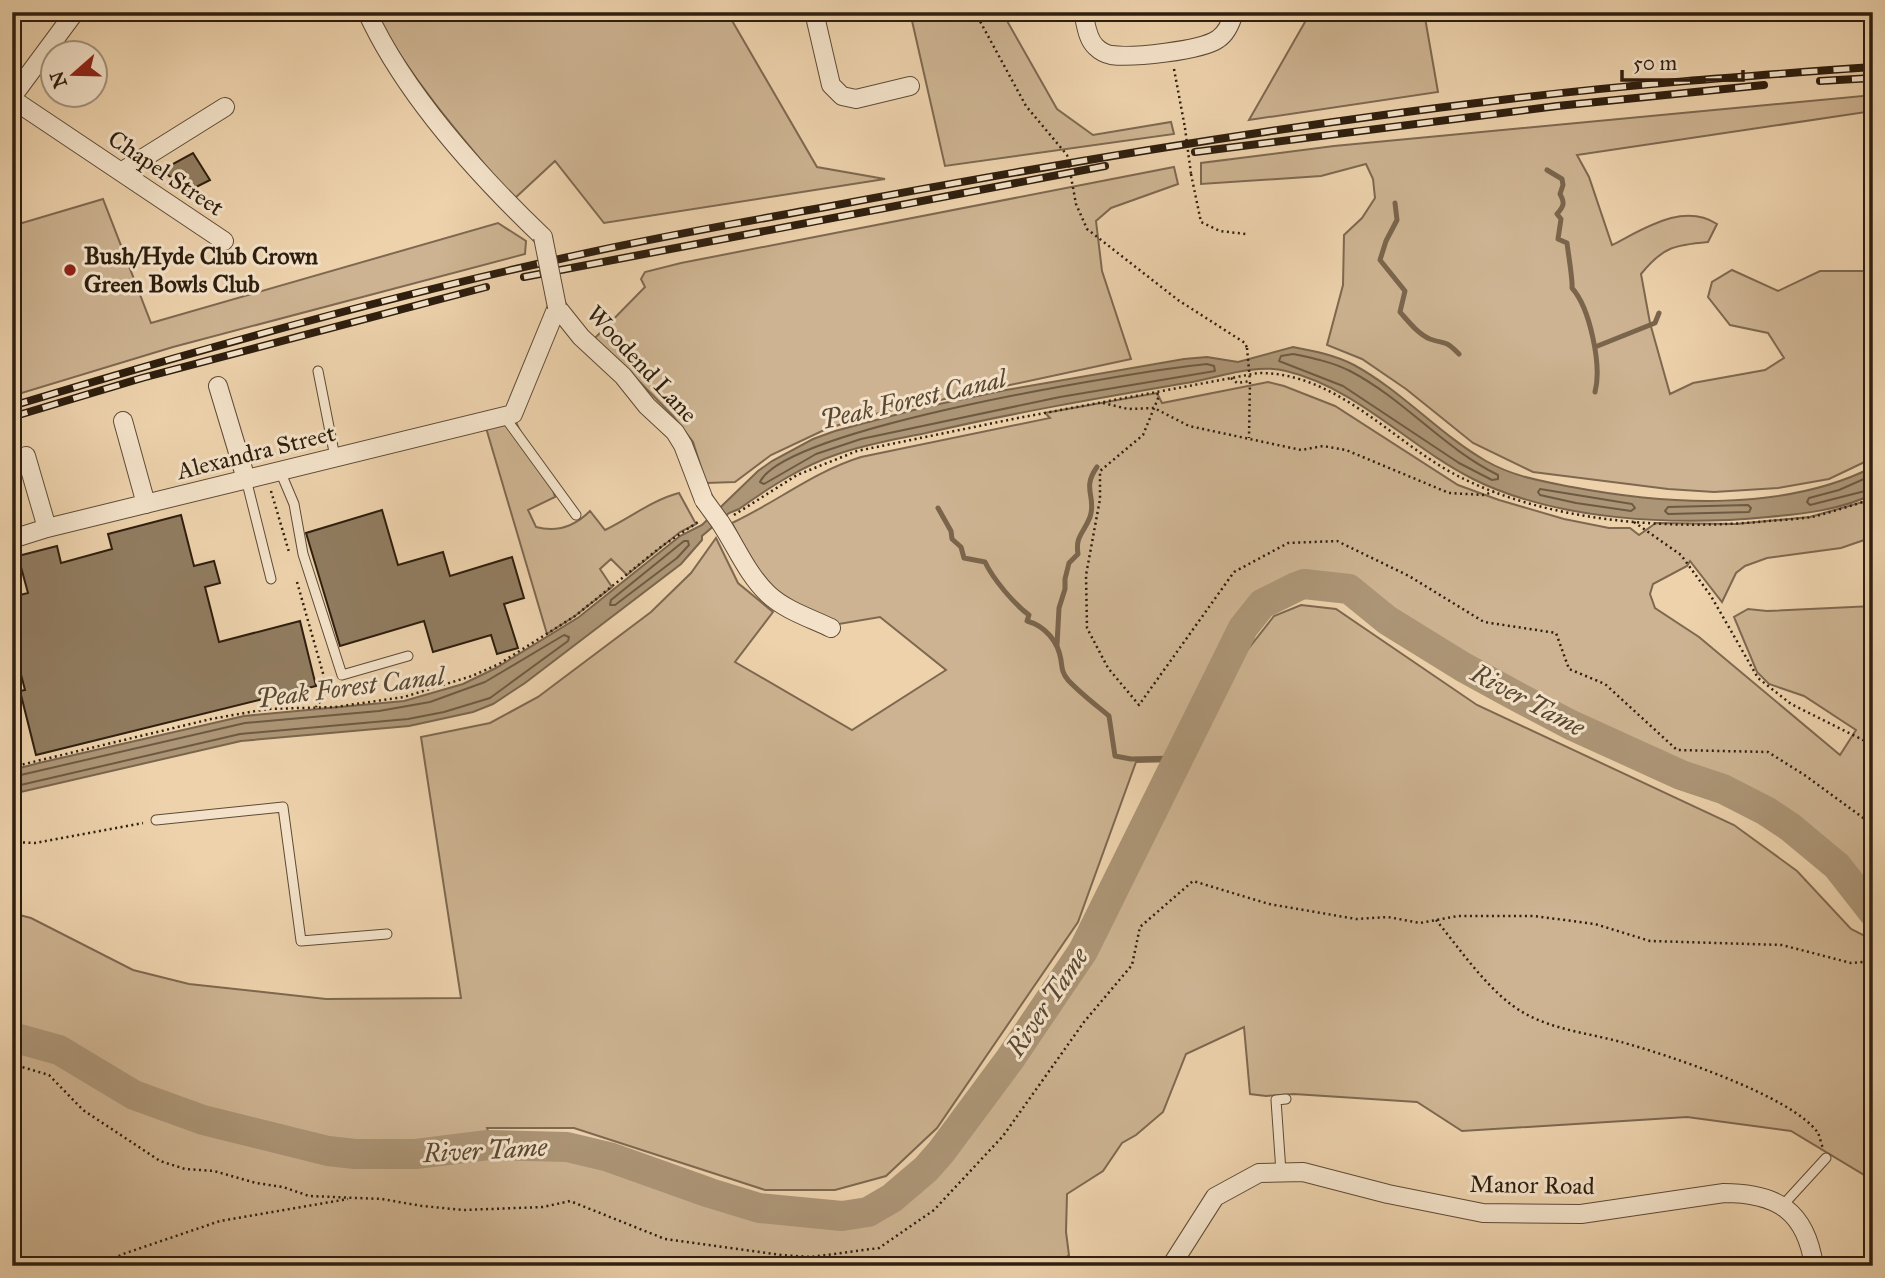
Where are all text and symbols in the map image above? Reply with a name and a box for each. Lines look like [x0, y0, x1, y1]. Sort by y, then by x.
north arrow [38, 38, 108, 108]
scale bar [1622, 38, 1743, 82]
text: 50 m [1633, 50, 1678, 76]
text: N [45, 68, 72, 91]
street label: Chapel Street [102, 123, 230, 223]
place label: Bush/Hyde Club Crown Green Bowls Club [84, 241, 318, 299]
marker: Bush/Hyde Club Crown Green Bowls Club [62, 262, 78, 278]
street label: Woodend Lane [580, 299, 704, 429]
water label: Peak Forest Canal [817, 362, 1011, 436]
street label: Alexandra Street [173, 418, 339, 486]
water label: River Tame [1465, 656, 1592, 744]
water label: Peak Forest Canal [254, 659, 448, 714]
water label: River Tame [998, 940, 1096, 1063]
water label: River Tame [421, 1131, 549, 1169]
street label: Manor Road [1469, 1169, 1595, 1201]

